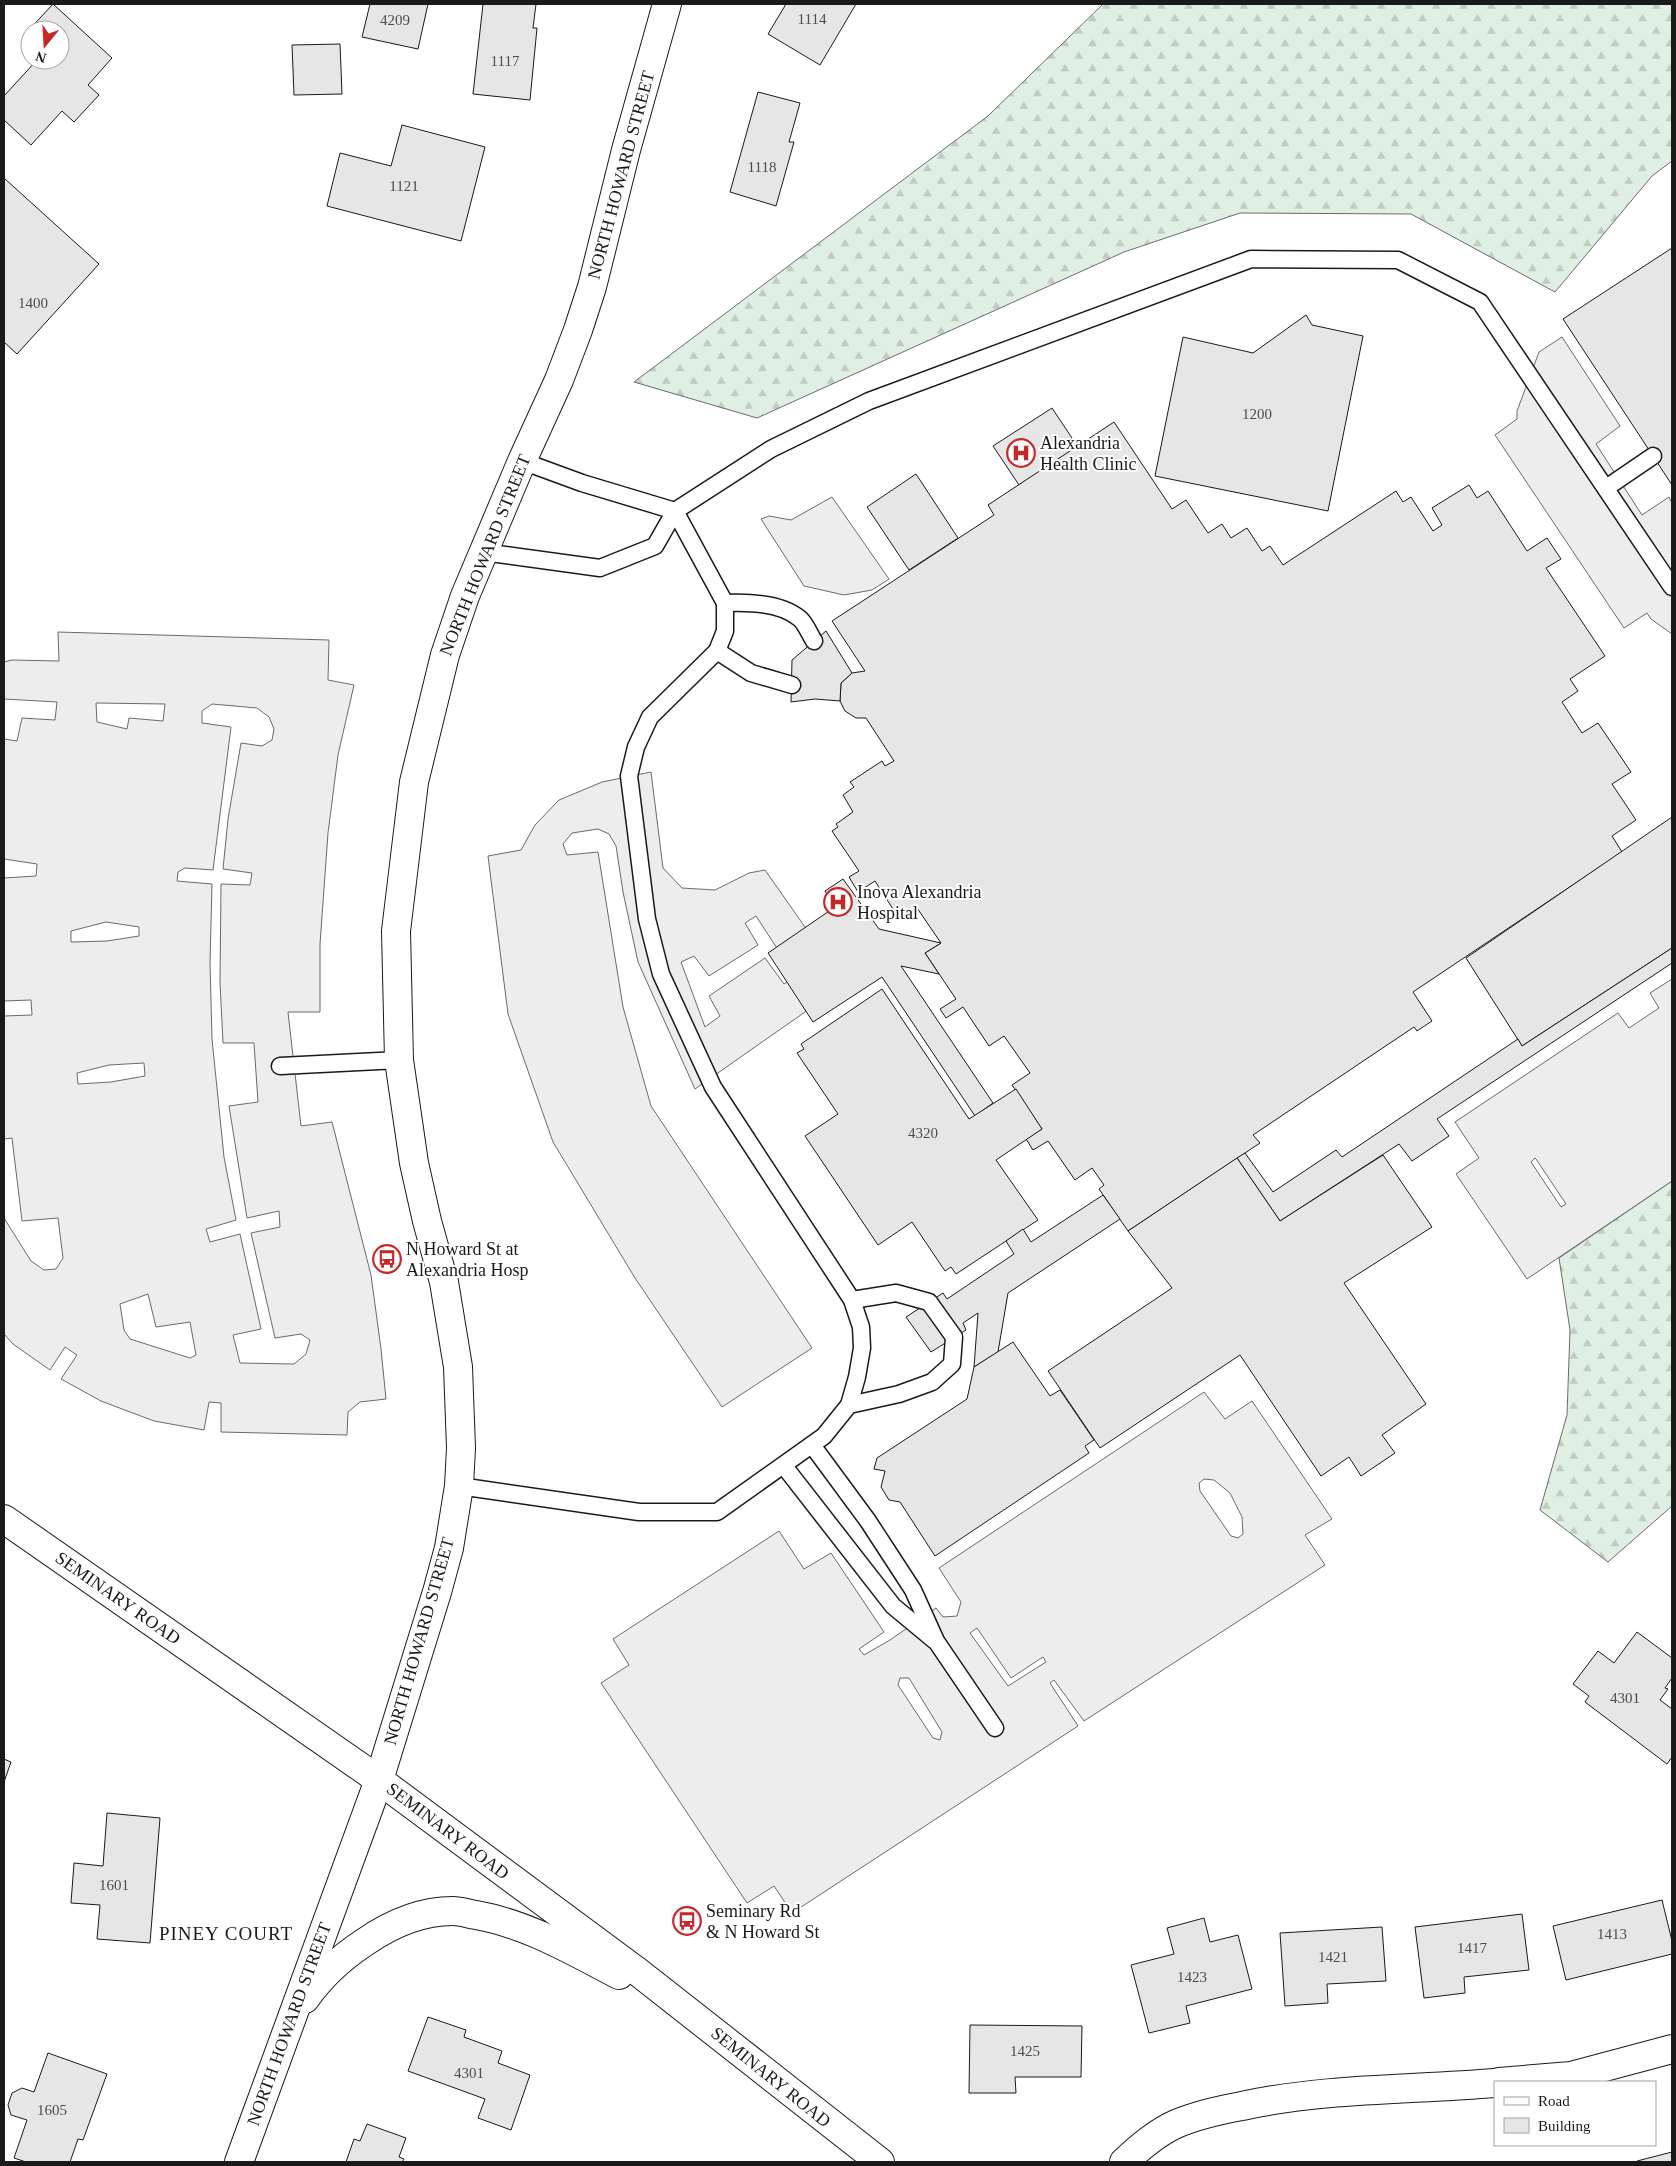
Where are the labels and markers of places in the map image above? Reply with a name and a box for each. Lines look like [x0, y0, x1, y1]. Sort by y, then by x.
place label: Alexandria Health Clinic [1040, 433, 1136, 474]
hospital icon: Alexandria Health Clinic [1006, 438, 1036, 468]
place label: Inova Alexandria Hospital [857, 882, 981, 923]
hospital icon: Inova Alexandria Hospital [823, 887, 853, 917]
place label: N Howard St at Alexandria Hosp [406, 1239, 528, 1280]
bus stop icon: N Howard St at Alexandria Hosp [372, 1244, 402, 1274]
place label: Seminary Rd & N Howard St [706, 1901, 820, 1942]
bus stop icon: Seminary Rd & N Howard St [672, 1906, 702, 1936]

